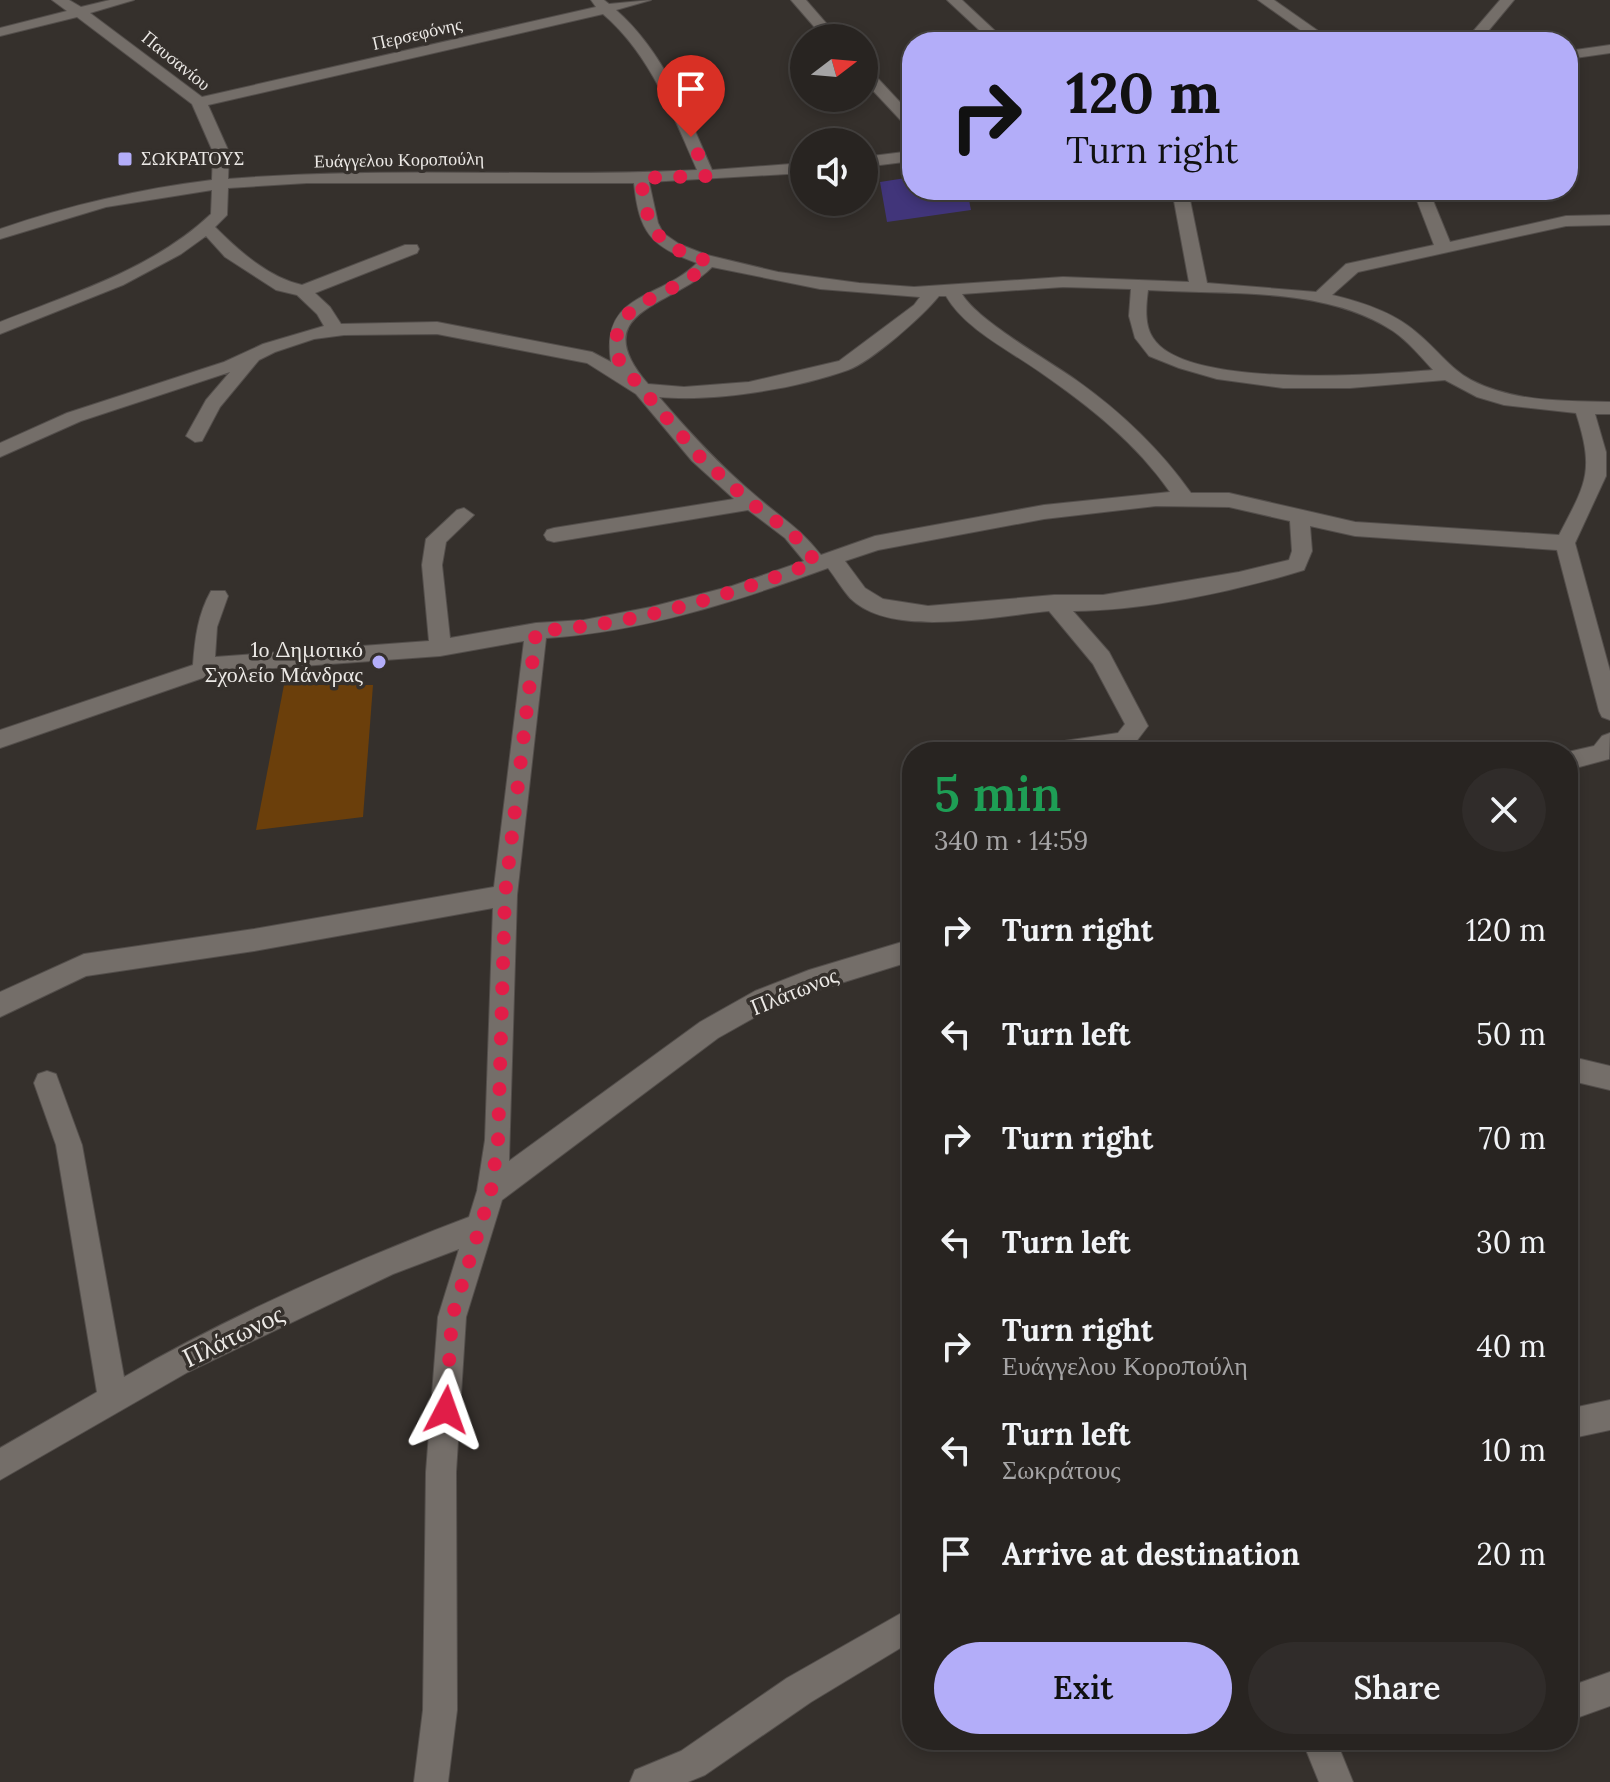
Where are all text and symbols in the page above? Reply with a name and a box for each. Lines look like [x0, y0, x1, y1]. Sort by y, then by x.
street label: Περσεφόνης [370, 12, 464, 55]
north arrow [790, 24, 878, 112]
map controls [790, 24, 878, 216]
street label: Παυσανίου [137, 26, 216, 95]
pin [657, 55, 725, 137]
text: 120 m [1066, 57, 1220, 128]
icon: right [934, 64, 1038, 168]
icon: arrive [669, 67, 713, 111]
text: Turn right [1066, 127, 1239, 173]
button: sound [790, 128, 878, 216]
place label: ΣΩΚΡΑΤΟΥΣ [141, 147, 244, 170]
street label: Ευάγγελου Κοροπούλη [314, 147, 484, 172]
marker: ΣΩΚΡΑΤΟΥΣ [116, 150, 134, 168]
place label: 1ο Δημοτικό Σχολείο Μάνδρας [205, 635, 363, 688]
marker: 1ο Δημοτικό Σχολείο Μάνδρας [370, 653, 388, 671]
text: 5 min [934, 763, 1062, 824]
button: close [1462, 768, 1546, 852]
text: 340 m · 14:59 [934, 824, 1088, 857]
icon: right [934, 908, 978, 952]
text: Turn right [1002, 911, 1153, 949]
text: 120 m [1466, 911, 1546, 949]
street label: Πλάτωνος [746, 961, 842, 1021]
icon: left [934, 1012, 978, 1056]
text: Turn left [1002, 1015, 1130, 1053]
text: 50 m [1476, 1015, 1546, 1053]
icon: right [934, 1116, 978, 1160]
text: Turn right [1002, 1119, 1153, 1157]
text: 70 m [1479, 1119, 1546, 1157]
icon: left [934, 1220, 978, 1264]
text: Turn left [1002, 1223, 1130, 1261]
text: 30 m [1476, 1223, 1546, 1261]
street label: Πλάτωνος [177, 1297, 289, 1374]
text: Turn right [1002, 1311, 1153, 1349]
icon: right [934, 1324, 978, 1368]
text: 40 m [1476, 1327, 1546, 1365]
text: Ευάγγελου Κοροπούλη [1002, 1349, 1248, 1382]
position arrow [404, 1368, 488, 1452]
text: Turn left [1002, 1415, 1130, 1453]
icon: left [934, 1428, 978, 1472]
text: 10 m [1482, 1431, 1546, 1469]
text: Σωκράτους [1002, 1453, 1121, 1486]
icon: arrive [934, 1532, 978, 1576]
text: Arrive at destination [1002, 1535, 1300, 1573]
text: 20 m [1477, 1535, 1546, 1573]
button: Exit [934, 1642, 1232, 1734]
button: Share [1248, 1642, 1546, 1734]

